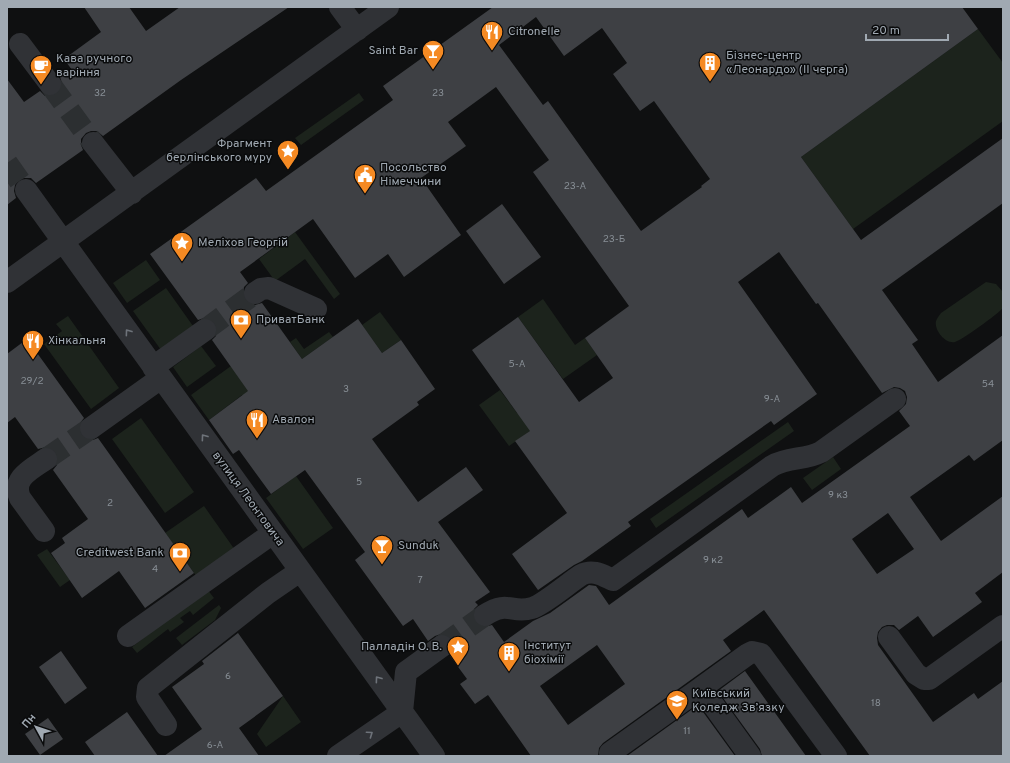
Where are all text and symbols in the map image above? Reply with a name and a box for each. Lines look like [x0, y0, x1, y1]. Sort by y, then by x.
scale bar [866, 16, 948, 42]
restaurant icon: Citronelle [479, 19, 505, 52]
text: 20 m [872, 23, 900, 39]
place label: Citronelle [508, 24, 560, 40]
bar icon: Saint Bar [420, 38, 446, 71]
place label: Saint Bar [368, 43, 418, 59]
place label: Бізнес-центр «Леонардо» (II черга) [726, 48, 848, 78]
building icon: Бізнес-центр «Леонардо» (II черга) [697, 50, 723, 83]
place label: Кава ручного варіння [56, 51, 132, 81]
cafe icon: Кава ручного варіння [28, 53, 54, 86]
house number: 32 [94, 87, 106, 100]
house number: 23 [432, 87, 444, 100]
place label: Фрагмент берлінського муру [166, 136, 273, 166]
place icon: Фрагмент берлінського муру [275, 138, 301, 171]
place label: Посольство Німеччини [380, 160, 447, 190]
public building icon: Посольство Німеччини [352, 162, 378, 195]
house number: 23-А [564, 180, 587, 193]
place icon: Меліхов Георгій [169, 230, 195, 263]
house number: 23-Б [603, 233, 625, 246]
place label: Меліхов Георгій [198, 235, 288, 251]
bank icon: ПриватБанк [228, 307, 254, 340]
place label: ПриватБанк [256, 312, 325, 328]
restaurant icon: Хінкальня [20, 328, 46, 361]
one-way arrow [125, 329, 132, 336]
place label: Хінкальня [48, 333, 106, 349]
house number: 5-А [509, 358, 526, 371]
house number: 29/2 [20, 375, 44, 388]
house number: 54 [982, 378, 994, 391]
house number: 3 [343, 383, 349, 396]
house number: 9-А [764, 393, 781, 406]
restaurant icon: Авалон [244, 407, 270, 440]
place label: Авалон [272, 412, 315, 428]
one-way arrow [202, 435, 209, 442]
street label: вулиця Леонтовича [208, 448, 288, 550]
house number: 5 [356, 476, 362, 489]
house number: 9 к3 [828, 489, 848, 502]
house number: 2 [107, 497, 113, 510]
bar icon: Sunduk [369, 533, 395, 566]
place label: Sunduk [398, 538, 439, 554]
bank icon: Creditwest Bank [167, 540, 193, 573]
place label: Creditwest Bank [76, 545, 164, 561]
house number: 9 к2 [703, 554, 723, 567]
house number: 4 [152, 563, 158, 576]
house number: 7 [417, 574, 423, 587]
place icon: Палладін О. В. [445, 634, 471, 667]
place label: Інститут біохімії [524, 638, 572, 668]
place label: Палладін О. В. [361, 639, 442, 655]
building icon: Інститут біохімії [496, 640, 522, 673]
house number: 6 [225, 670, 231, 683]
one-way arrow [375, 676, 383, 683]
place label: Київський Коледж Зв’язку [692, 686, 785, 716]
school or university icon: Київський Коледж Зв’язку [664, 688, 690, 721]
house number: 18 [871, 697, 881, 710]
north arrow [16, 707, 56, 747]
text: Пн [19, 711, 39, 731]
house number: 11 [683, 725, 691, 738]
one-way arrow [365, 732, 372, 739]
house number: 6-А [207, 739, 224, 752]

